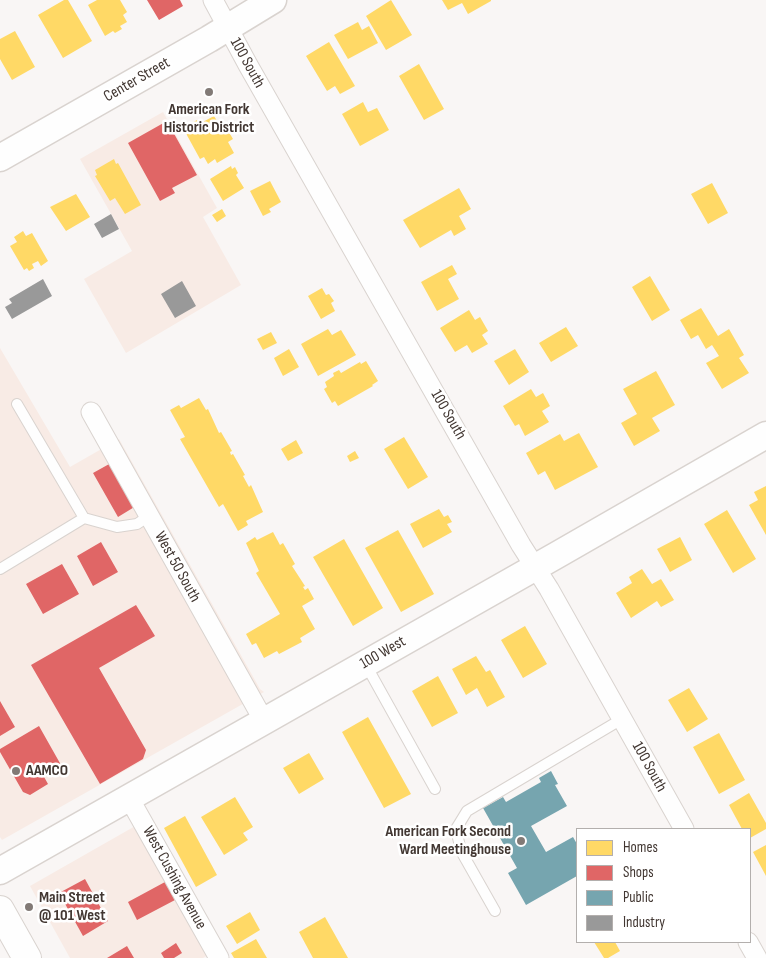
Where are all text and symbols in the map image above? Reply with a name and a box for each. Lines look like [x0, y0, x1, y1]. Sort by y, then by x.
street label: 100 South [225, 35, 269, 91]
street label: Center Street [101, 53, 173, 107]
marker: American Fork Historic District [203, 86, 215, 98]
place label: American Fork Historic District [164, 100, 254, 138]
street label: 100 South [426, 387, 470, 443]
street label: West 50 South [150, 528, 204, 606]
street label: 100 West [357, 632, 409, 674]
street label: 100 South [627, 739, 671, 795]
place label: AAMCO [26, 761, 68, 781]
marker: AAMCO [10, 765, 22, 777]
place label: American Fork Second Ward Meetinghouse [385, 822, 511, 860]
street label: West Cushing Avenue [138, 823, 210, 933]
legend [576, 828, 751, 943]
marker: American Fork Second Ward Meetinghouse [515, 835, 527, 847]
text: Homes [623, 838, 658, 857]
text: Shops [623, 863, 654, 882]
place label: Main Street @ 101 West [39, 888, 106, 926]
text: Public [623, 888, 654, 907]
marker: Main Street @ 101 West [23, 901, 35, 913]
text: Industry [623, 913, 665, 932]

